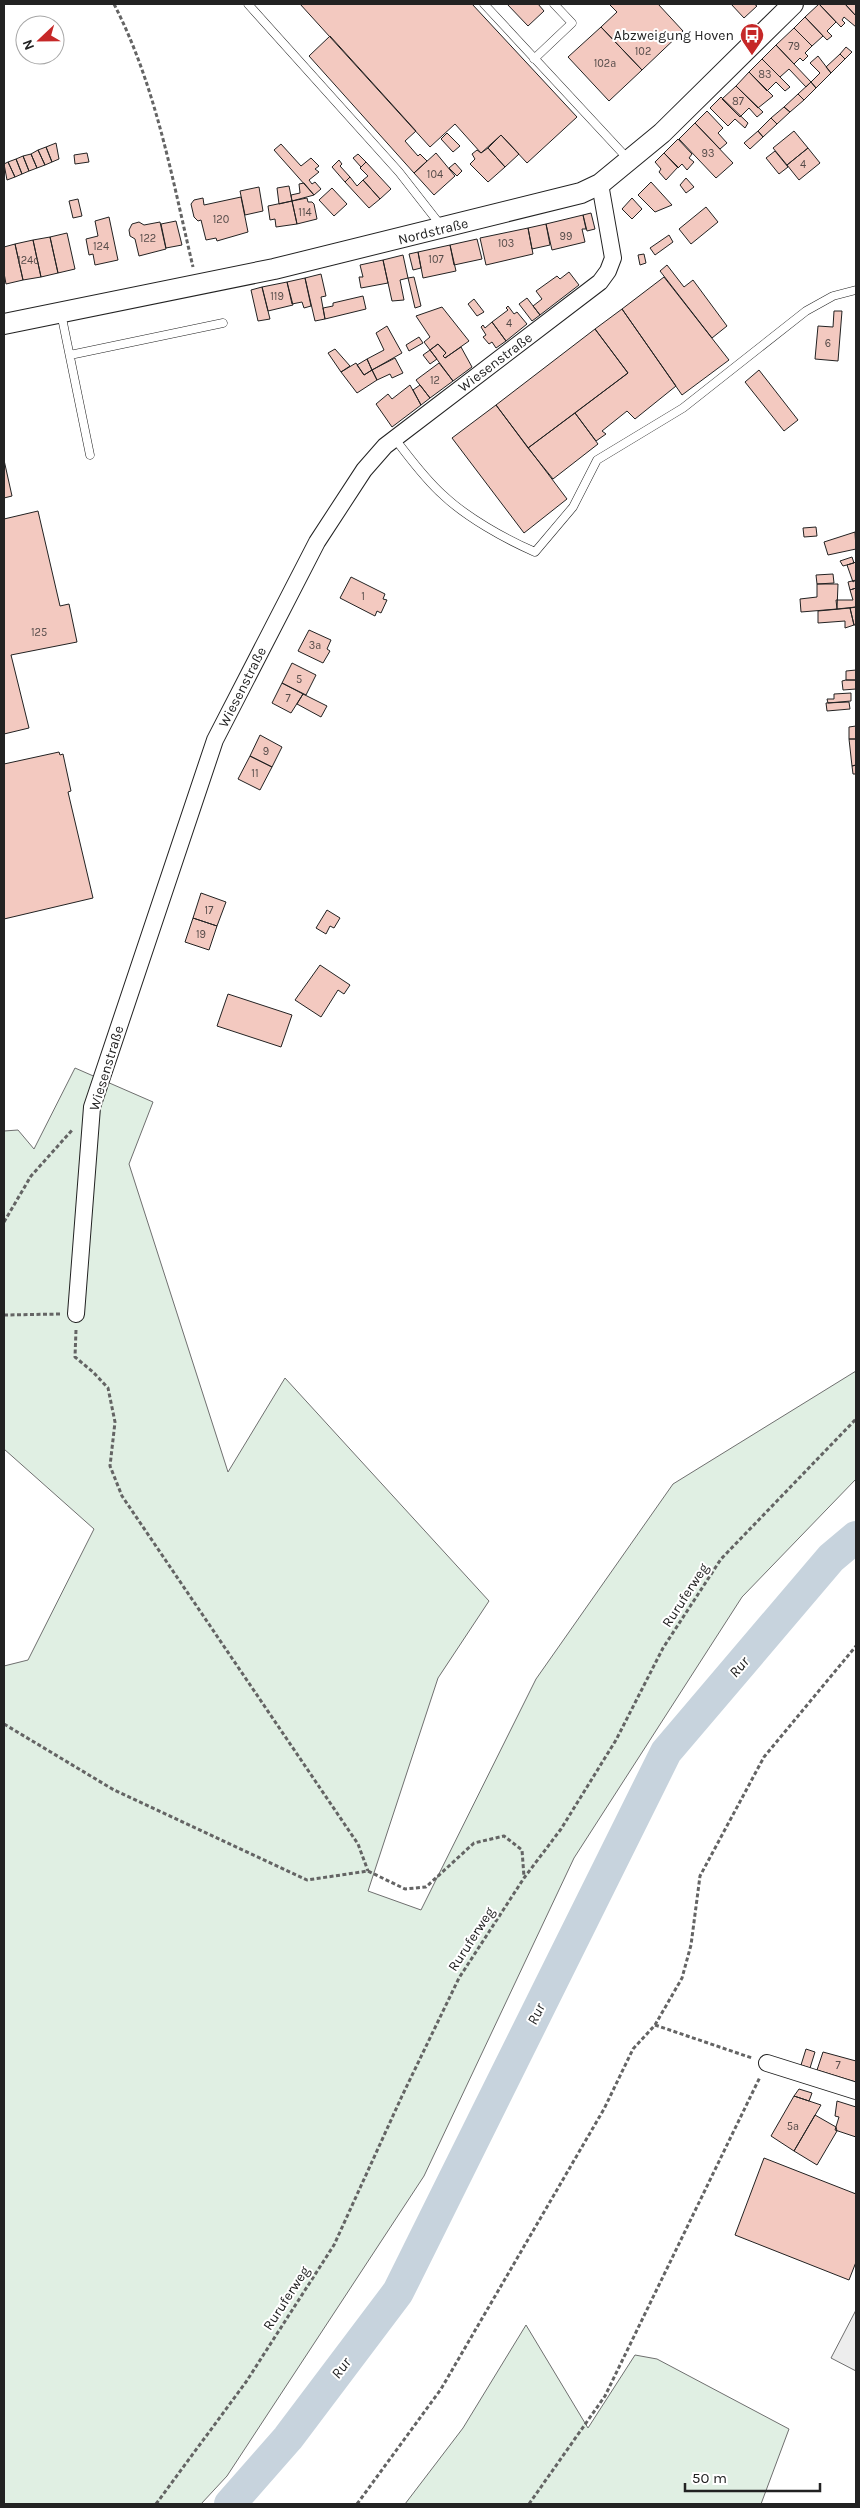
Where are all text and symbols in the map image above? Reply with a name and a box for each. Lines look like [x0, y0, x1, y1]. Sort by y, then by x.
north arrow [15, 15, 65, 65]
bus stop icon: Abzweigung Hoven [739, 22, 765, 56]
place label: Abzweigung Hoven [614, 27, 734, 44]
text: N [19, 37, 38, 53]
house number: 79 [788, 40, 800, 53]
house number: 102 [635, 45, 651, 58]
house number: 102a [594, 57, 616, 70]
house number: 83 [758, 68, 772, 81]
house number: 87 [732, 95, 744, 108]
house number: 93 [702, 147, 714, 160]
house number: 4 [800, 158, 806, 171]
house number: 104 [427, 168, 443, 181]
house number: 114 [298, 206, 312, 219]
house number: 120 [213, 213, 229, 226]
street label: Nordstraße [396, 215, 470, 248]
house number: 99 [560, 230, 572, 243]
house number: 122 [140, 232, 156, 245]
house number: 103 [498, 237, 514, 250]
house number: 124 [93, 240, 109, 253]
house number: 107 [428, 253, 444, 266]
house number: 124c [17, 254, 39, 267]
house number: 119 [270, 290, 284, 303]
house number: 4 [506, 317, 512, 330]
street label: Wiesenstraße [455, 329, 536, 396]
house number: 6 [825, 337, 831, 350]
house number: 12 [430, 374, 440, 387]
house number: 1 [361, 590, 365, 603]
house number: 125 [31, 626, 47, 639]
house number: 3a [309, 639, 321, 652]
street label: Wiesenstraße [215, 644, 270, 730]
house number: 5 [296, 673, 302, 686]
house number: 7 [285, 692, 291, 705]
house number: 9 [263, 745, 269, 758]
house number: 11 [251, 767, 259, 780]
house number: 17 [205, 904, 213, 917]
house number: 19 [196, 928, 206, 941]
street label: Wiesenstraße [85, 1024, 127, 1113]
street label: Ruruferweg [658, 1560, 712, 1630]
water label: Rur [725, 1652, 753, 1681]
street label: Ruruferweg [444, 1904, 498, 1974]
water label: Rur [523, 2000, 549, 2028]
house number: 7 [835, 2059, 841, 2072]
house number: 5a [787, 2120, 799, 2133]
street label: Ruruferweg [259, 2263, 313, 2333]
water label: Rur [327, 2353, 355, 2382]
scale bar [685, 2460, 820, 2492]
text: 50 m [692, 2469, 727, 2487]

